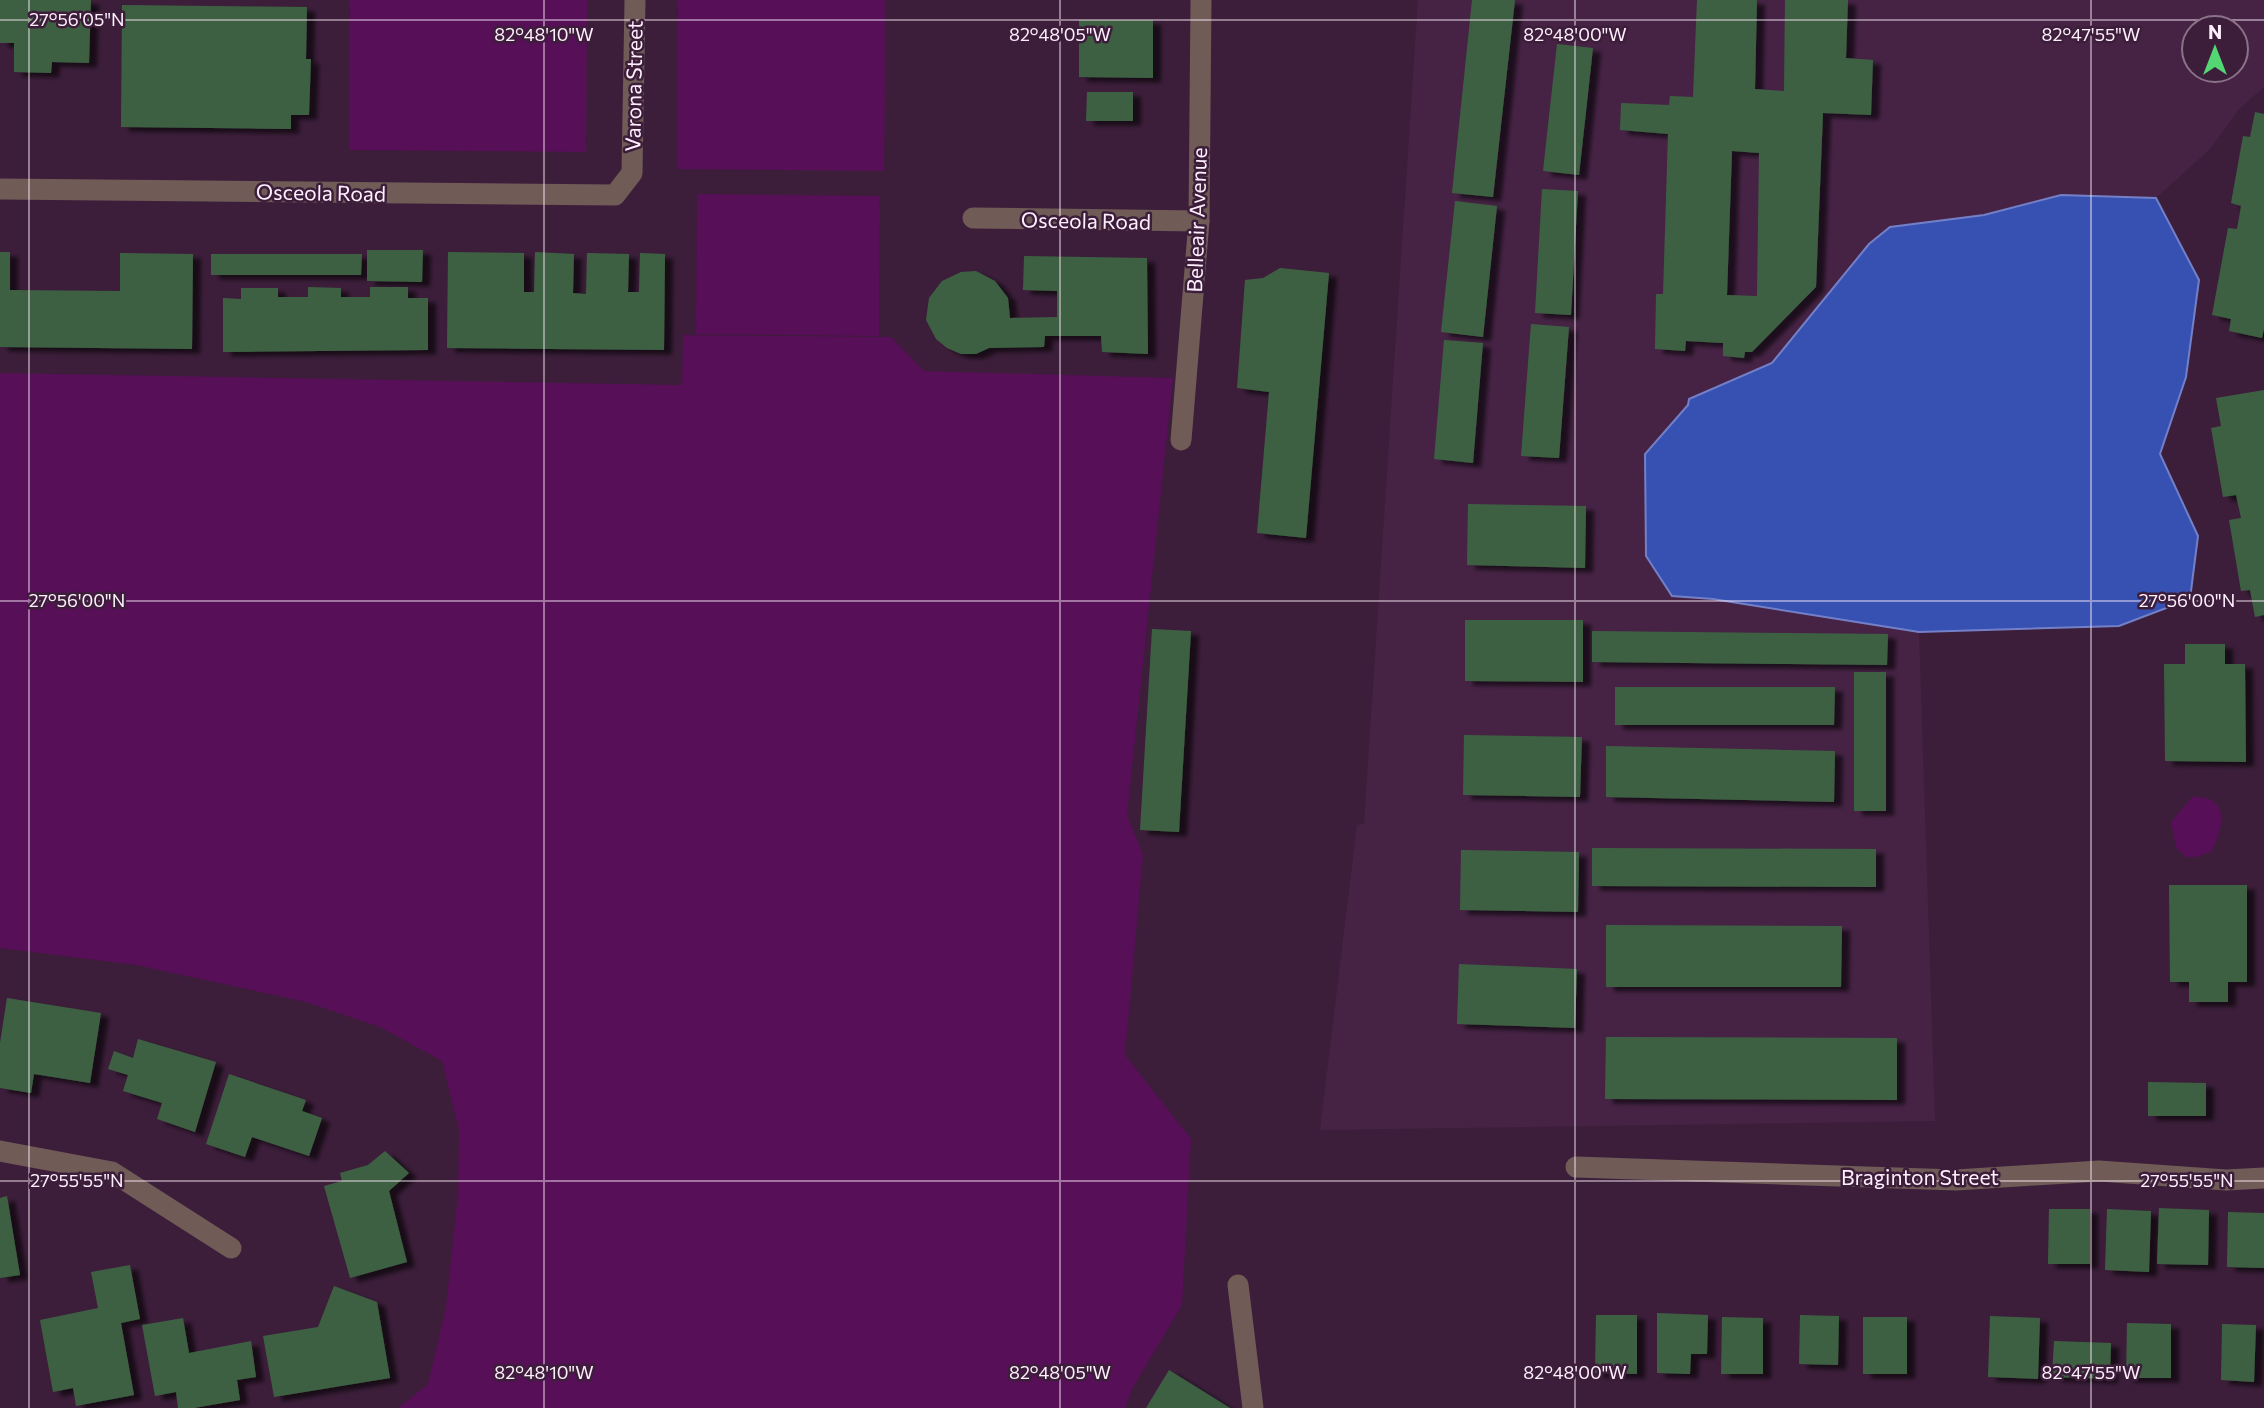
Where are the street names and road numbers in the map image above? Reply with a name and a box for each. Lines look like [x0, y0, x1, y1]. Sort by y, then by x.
street label: Varona Street [619, 20, 647, 152]
street label: Belleair Avenue [1181, 147, 1211, 293]
street label: Osceola Road [256, 178, 386, 206]
street label: Osceola Road [1021, 206, 1151, 234]
street label: Braginton Street [1841, 1164, 1999, 1189]

